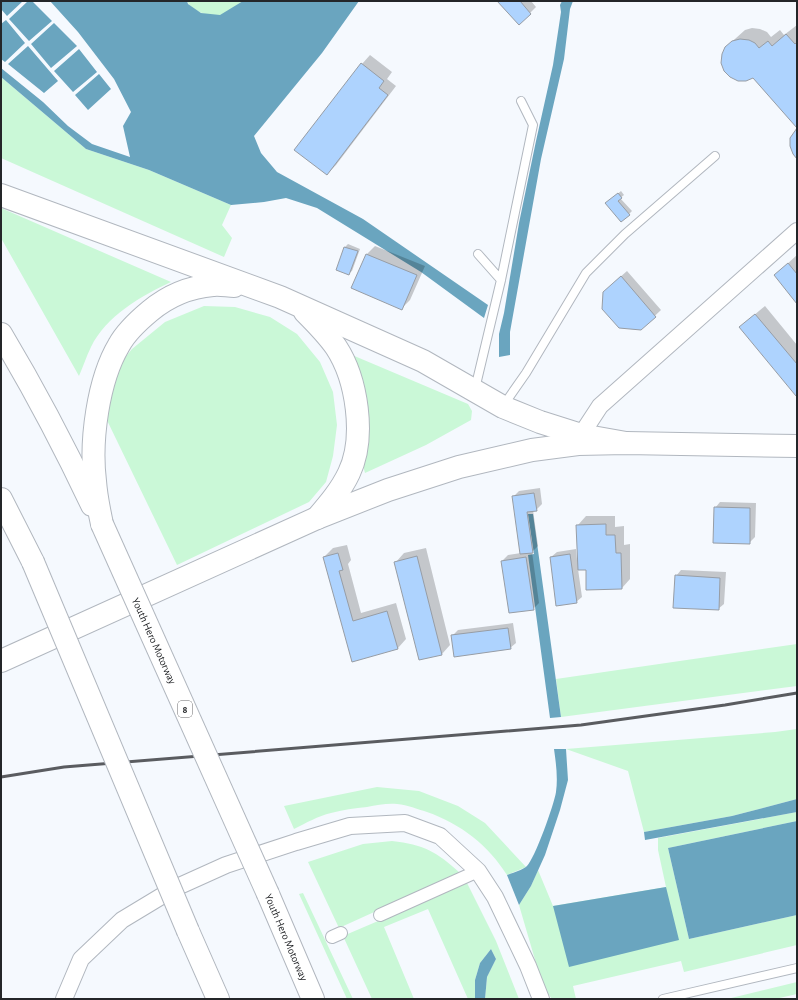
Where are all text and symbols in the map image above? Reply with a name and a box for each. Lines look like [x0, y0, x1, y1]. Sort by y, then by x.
street label: Youth Hero Motorway [130, 596, 178, 686]
road number: 8 [178, 701, 192, 717]
street label: Youth Hero Motorway [263, 892, 310, 983]

